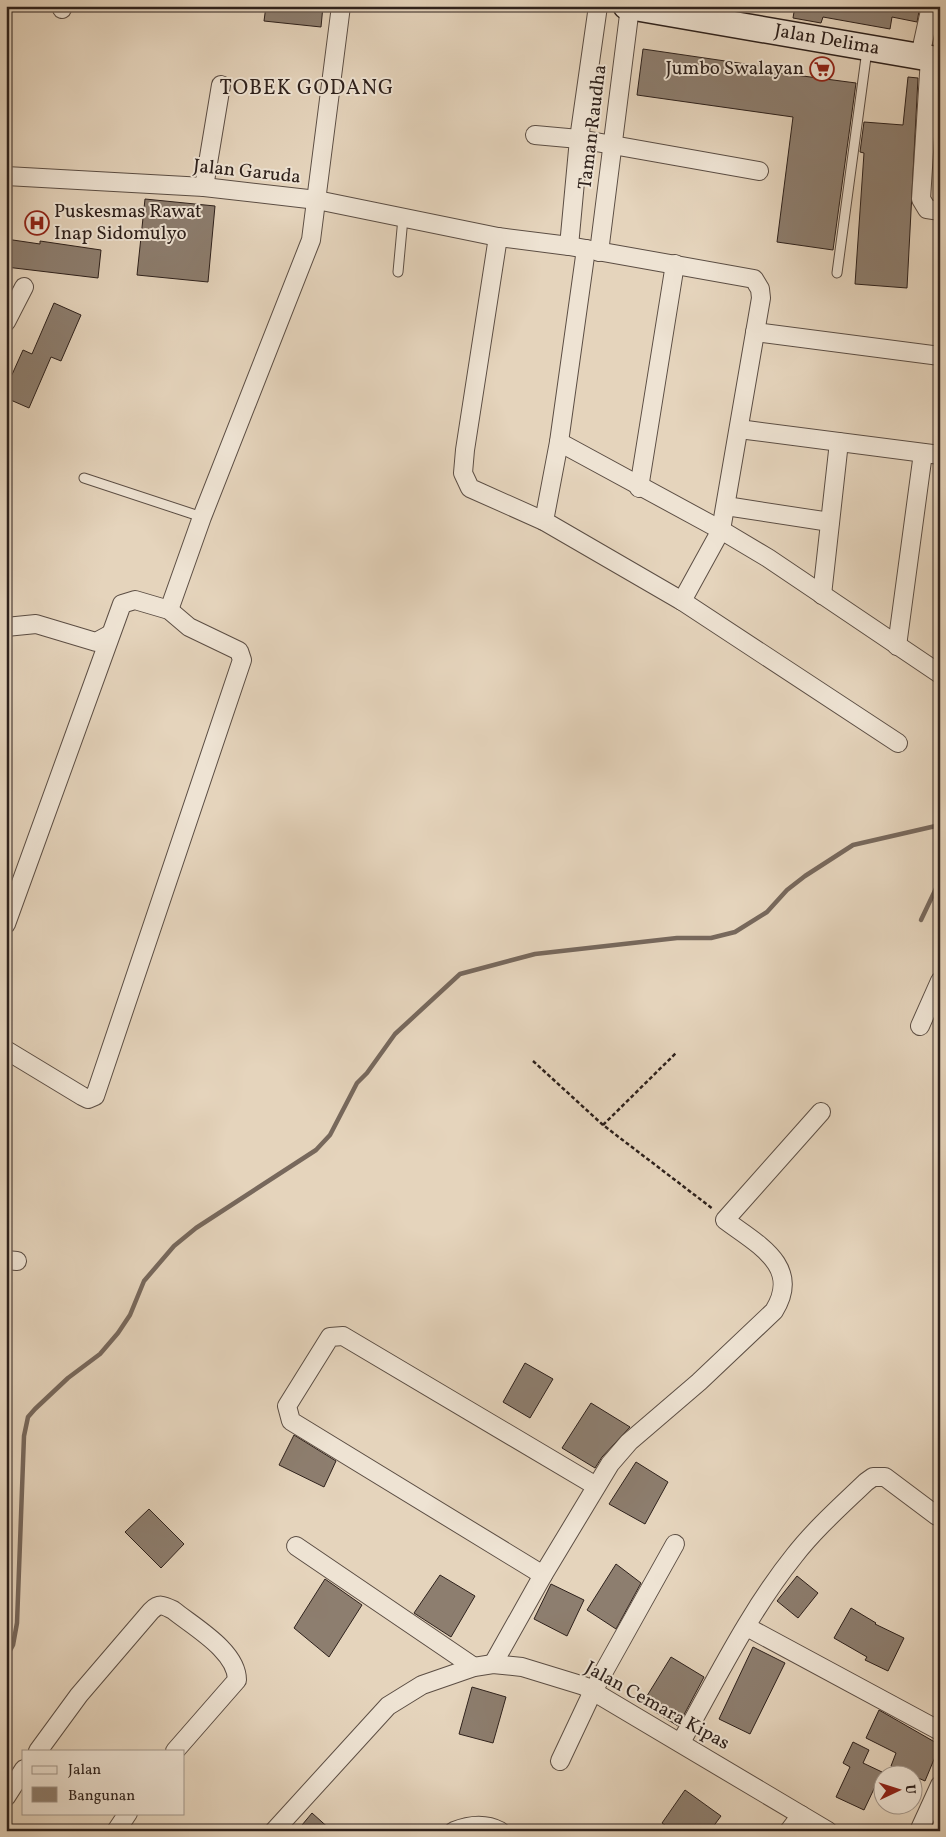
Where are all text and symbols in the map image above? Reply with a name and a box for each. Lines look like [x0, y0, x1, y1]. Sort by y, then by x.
street label: Jalan Delima [772, 18, 882, 62]
place label: Jumbo Swalayan [666, 56, 804, 82]
supermarket icon: Jumbo Swalayan [809, 56, 835, 82]
street label: Taman Raudha [572, 63, 614, 191]
district label: TOBEK GODANG [220, 74, 394, 103]
street label: Jalan Garuda [192, 153, 302, 191]
place label: Puskesmas Rawat Inap Sidomulyo [54, 199, 202, 247]
hospital icon: Puskesmas Rawat Inap Sidomulyo [24, 210, 50, 236]
street label: Jalan Cemara Kipas [580, 1655, 734, 1757]
legend [22, 1750, 185, 1814]
text: Jalan [68, 1760, 101, 1781]
north arrow [874, 1764, 924, 1814]
text: U [900, 1784, 919, 1795]
text: Bangunan [68, 1786, 135, 1807]

